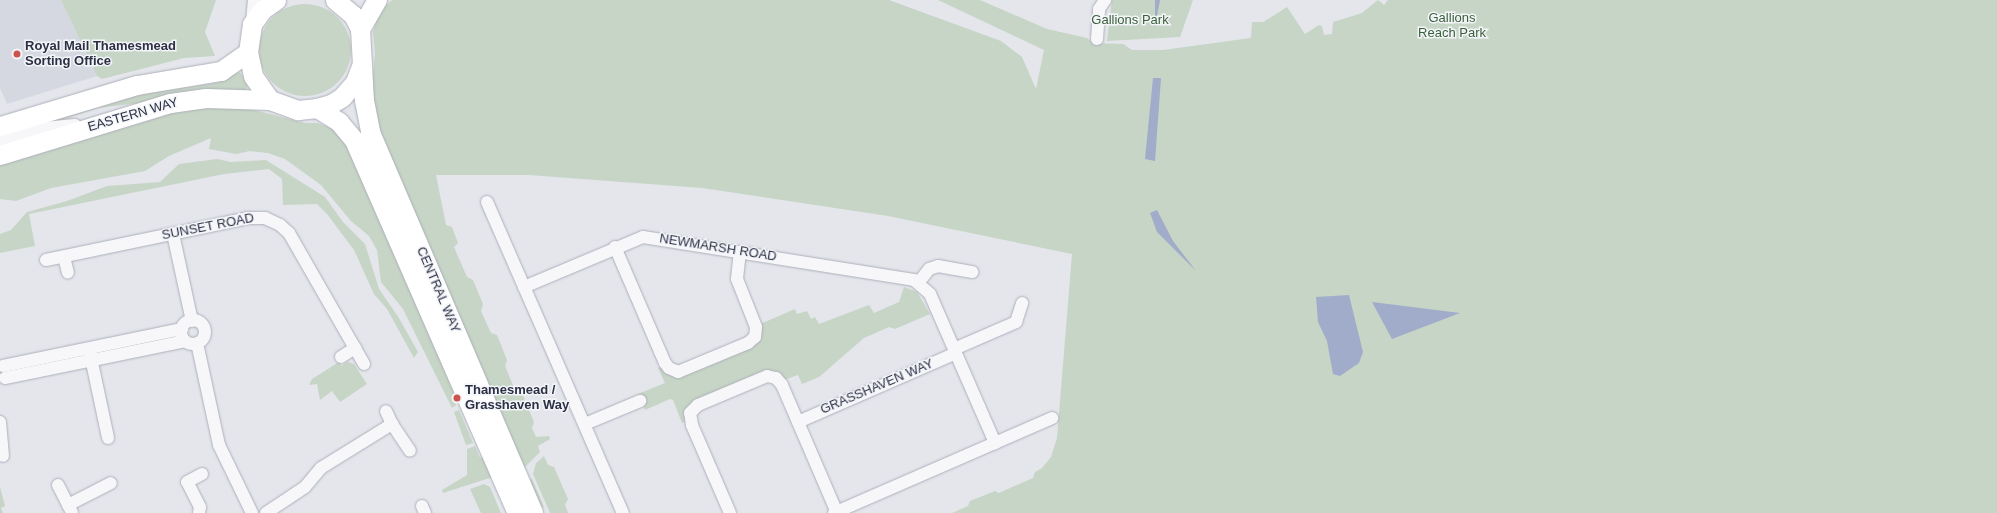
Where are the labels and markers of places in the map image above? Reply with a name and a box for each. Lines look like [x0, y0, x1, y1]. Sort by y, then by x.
place label: Royal Mail Thamesmead Sorting Office [25, 39, 176, 70]
marker: Royal Mail Thamesmead Sorting Office [12, 49, 22, 59]
place label: Thamesmead / Grasshaven Way [465, 383, 569, 414]
marker: Thamesmead / Grasshaven Way [452, 393, 462, 403]

